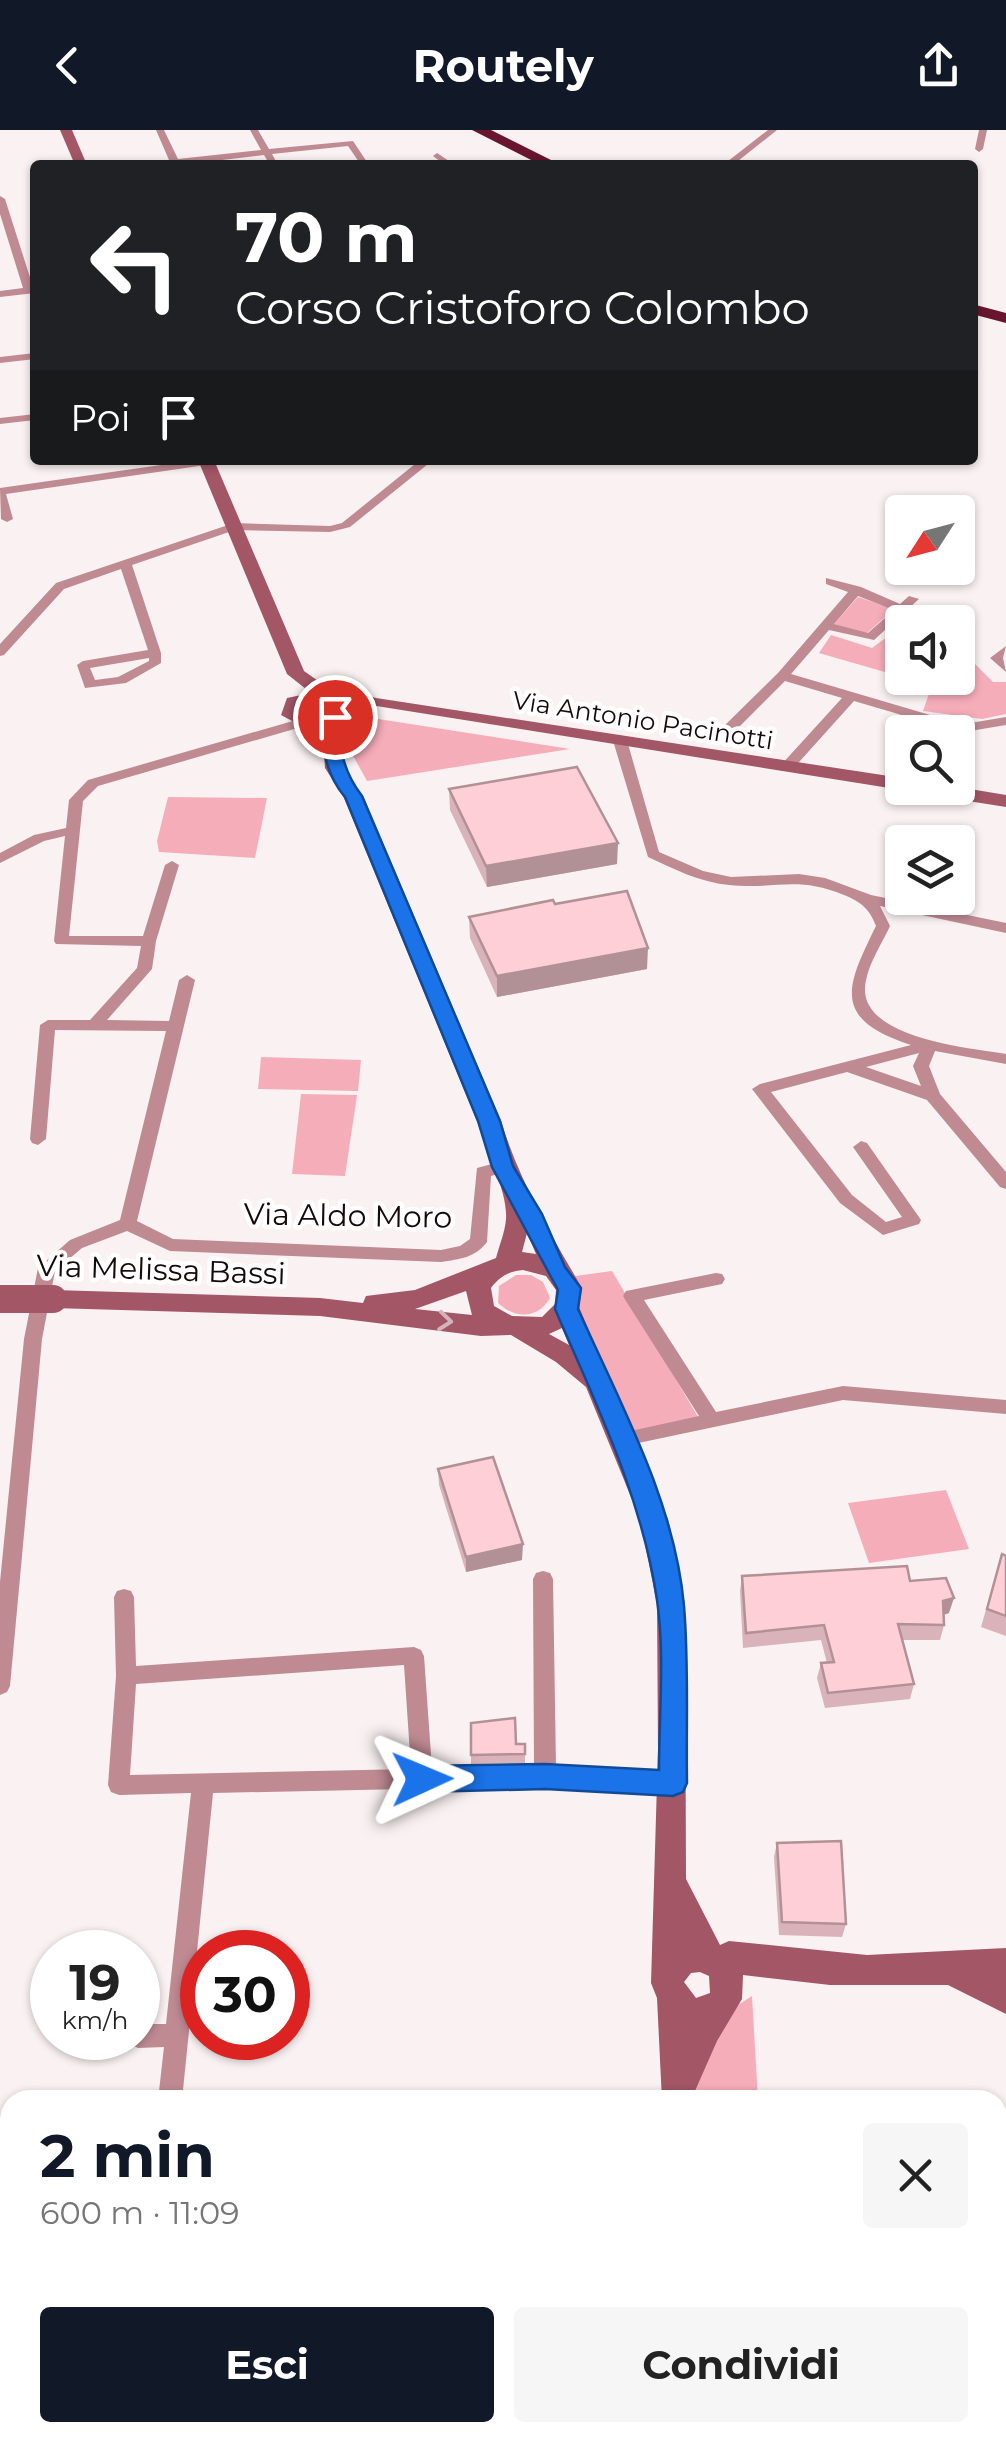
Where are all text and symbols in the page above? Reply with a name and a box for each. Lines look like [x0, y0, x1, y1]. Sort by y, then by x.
icon: back [40, 38, 95, 93]
text: Routely [412, 38, 594, 93]
icon: share [911, 38, 966, 93]
text: 70 m [235, 194, 418, 280]
icon: left [70, 200, 200, 330]
text: Corso Cristoforo Colombo [235, 280, 810, 335]
icon: arrive [151, 390, 206, 445]
text: Poi [70, 394, 131, 441]
north arrow [885, 495, 975, 585]
map controls [885, 495, 975, 915]
button: sound [885, 605, 975, 695]
pin [293, 675, 378, 760]
street label: Via Antonio Pacinotti [511, 685, 775, 755]
icon: arrive [308, 690, 363, 745]
button: search [885, 715, 975, 805]
button: layers [885, 825, 975, 915]
street label: Via Aldo Moro [243, 1195, 453, 1236]
street label: Via Melissa Bassi [36, 1247, 286, 1292]
one-way arrow [437, 1310, 453, 1331]
position arrow [370, 1727, 474, 1831]
speed limit sign: 30 [180, 1930, 310, 2060]
text: 19 [69, 1952, 121, 2013]
text: km/h [62, 2005, 128, 2035]
text: 2 min [40, 2119, 215, 2192]
button: close [863, 2123, 968, 2228]
text: 600 m · 11:09 [40, 2193, 240, 2232]
button: Esci [40, 2307, 494, 2422]
button: Condividi [514, 2307, 968, 2422]

